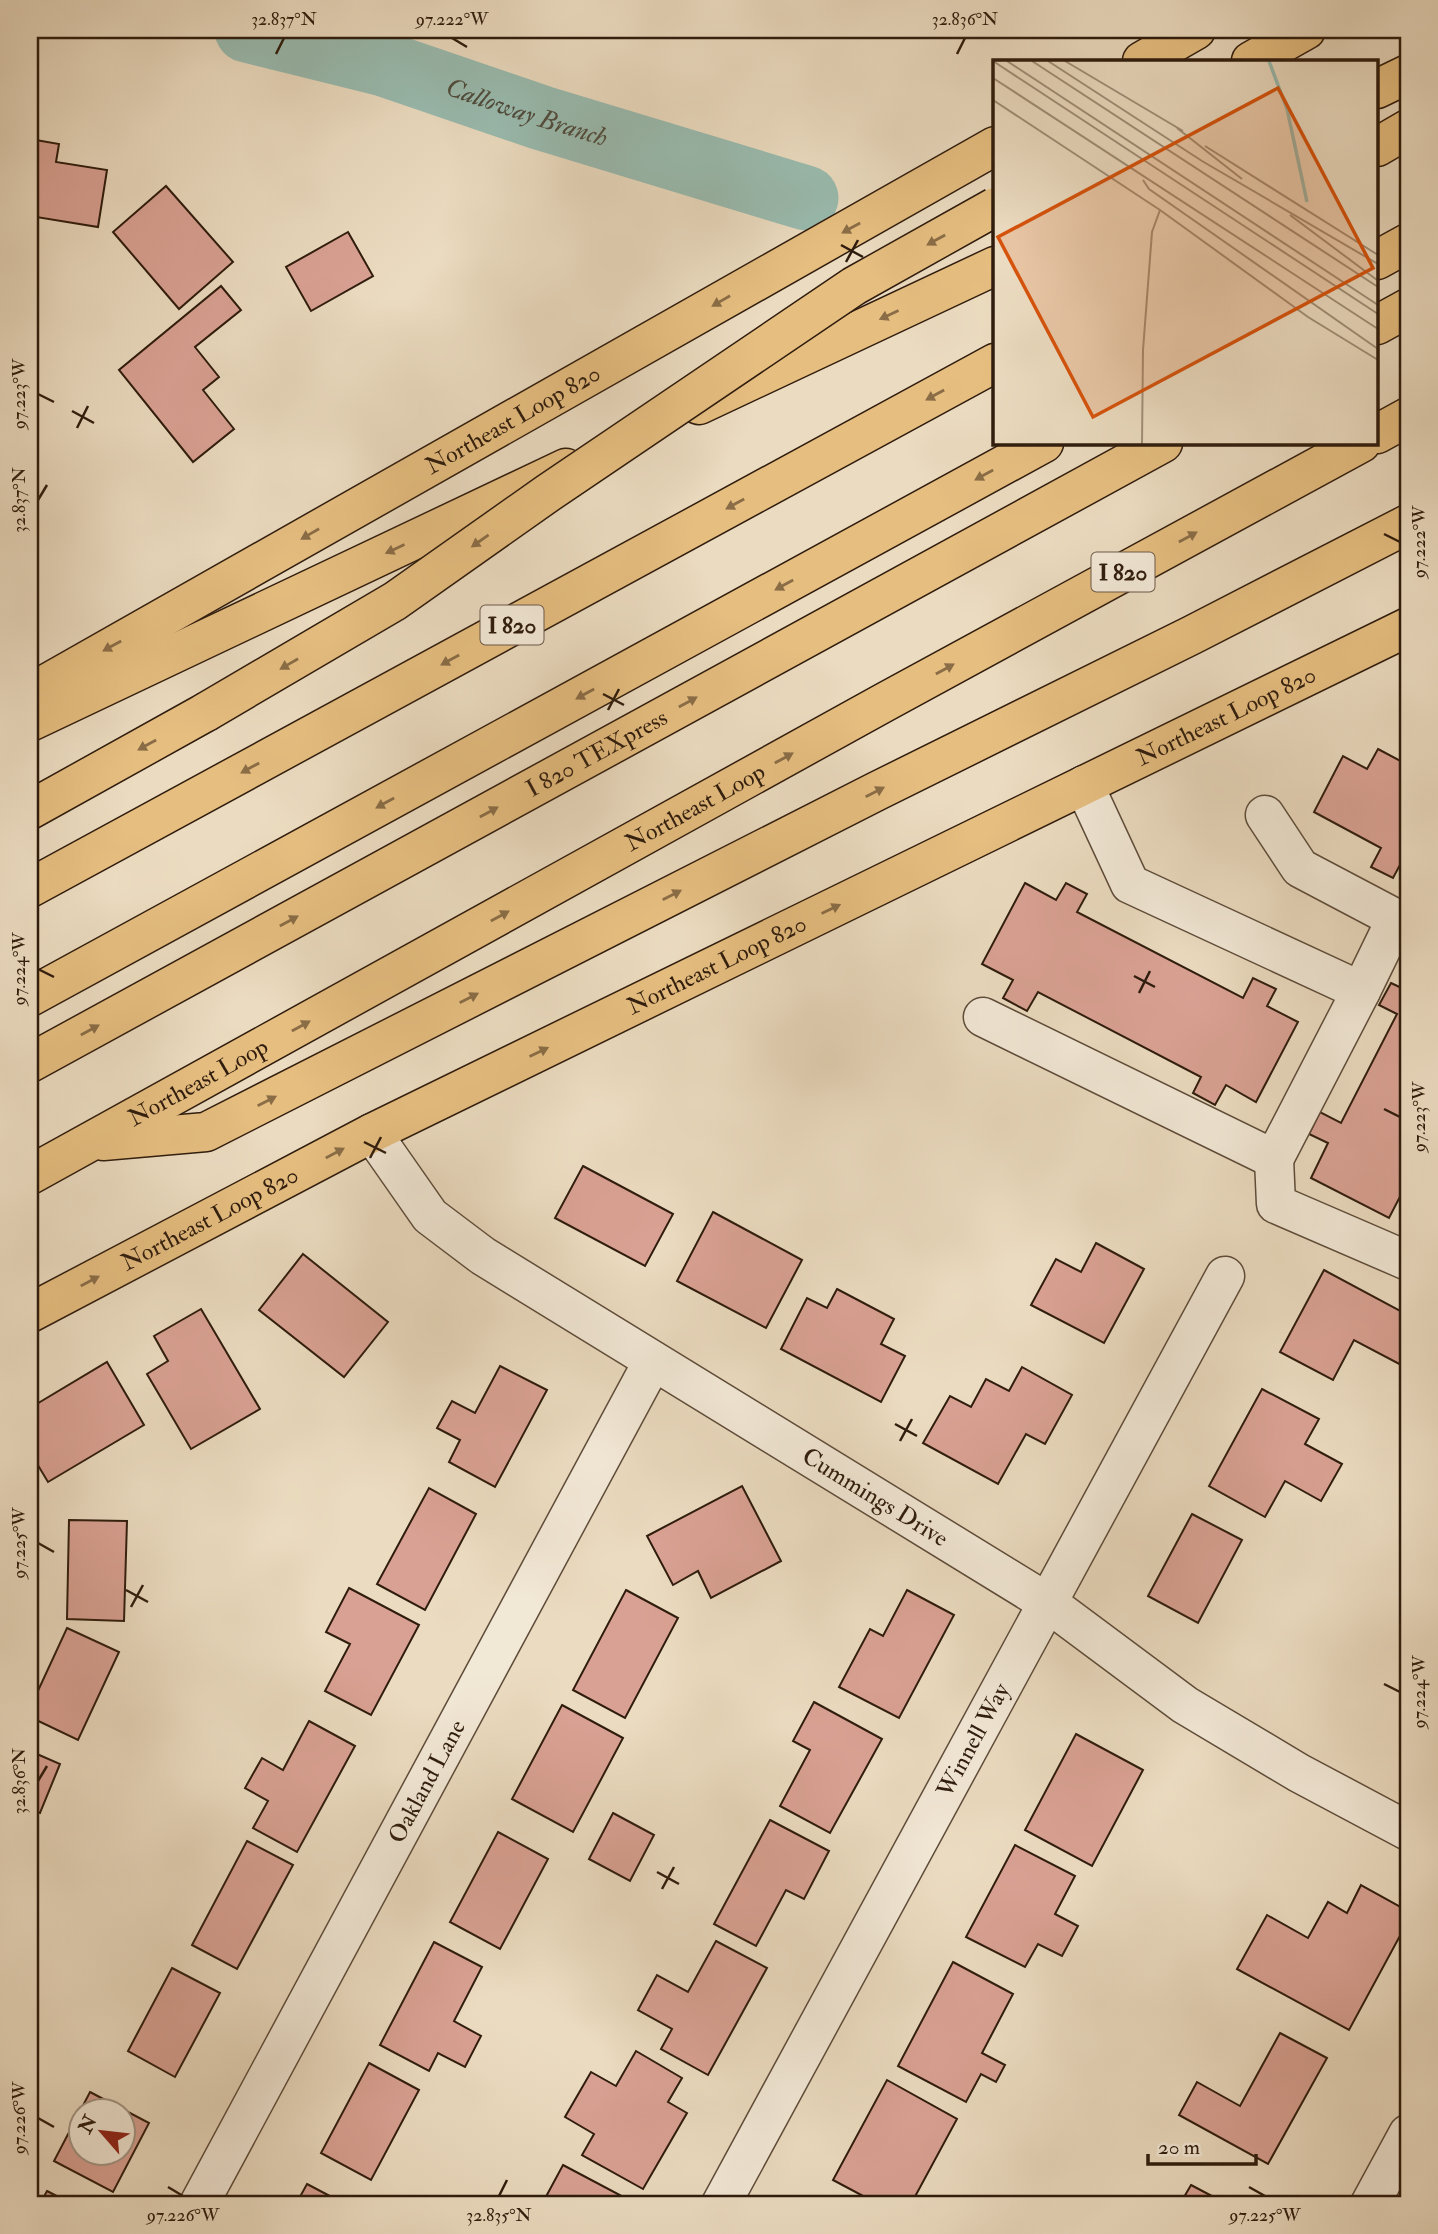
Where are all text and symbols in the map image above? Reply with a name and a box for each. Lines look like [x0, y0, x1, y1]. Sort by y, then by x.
text: 32.837°N [251, 8, 317, 31]
text: 97.222°W [414, 8, 489, 31]
text: 32.836°N [932, 8, 998, 31]
inset map [993, 60, 1378, 444]
water label: Calloway Branch [442, 71, 611, 154]
one-way arrow [841, 222, 860, 234]
one-way arrow [926, 234, 945, 246]
one-way arrow [712, 295, 731, 307]
one-way arrow [879, 309, 899, 321]
text: 97.223°W [8, 358, 31, 431]
street label: Northeast Loop 820 [420, 358, 606, 482]
one-way arrow [925, 389, 945, 401]
text: 32.837°N [8, 467, 31, 533]
one-way arrow [974, 470, 994, 481]
one-way arrow [726, 498, 745, 510]
text: 97.222°W [1408, 505, 1431, 580]
one-way arrow [301, 528, 320, 540]
one-way arrow [1178, 531, 1198, 543]
one-way arrow [471, 534, 489, 548]
one-way arrow [385, 543, 405, 554]
road number: I 820 [1092, 552, 1154, 592]
one-way arrow [775, 579, 794, 591]
road number: I 820 [480, 606, 544, 645]
one-way arrow [103, 640, 122, 652]
one-way arrow [440, 654, 459, 666]
one-way arrow [279, 658, 299, 670]
street label: Northeast Loop 820 [1131, 659, 1321, 773]
one-way arrow [936, 663, 955, 675]
one-way arrow [575, 688, 595, 700]
one-way arrow [679, 696, 698, 708]
street label: I 820 TEXpress [521, 702, 673, 805]
one-way arrow [137, 739, 156, 751]
one-way arrow [775, 752, 794, 764]
street label: Northeast Loop [620, 756, 771, 859]
one-way arrow [239, 762, 259, 774]
one-way arrow [865, 786, 885, 797]
one-way arrow [376, 797, 395, 809]
one-way arrow [479, 806, 499, 817]
one-way arrow [662, 889, 682, 900]
one-way arrow [821, 903, 841, 914]
street label: Northeast Loop 820 [622, 908, 812, 1022]
one-way arrow [490, 910, 510, 922]
one-way arrow [280, 915, 299, 927]
text: 97.224°W [8, 932, 31, 1008]
one-way arrow [459, 993, 479, 1004]
one-way arrow [291, 1020, 310, 1032]
one-way arrow [80, 1024, 99, 1036]
street label: Northeast Loop [123, 1031, 274, 1134]
one-way arrow [529, 1046, 549, 1057]
text: 97.223°W [1408, 1081, 1431, 1154]
one-way arrow [257, 1096, 277, 1108]
one-way arrow [325, 1147, 345, 1158]
street label: Northeast Loop 820 [116, 1159, 304, 1278]
one-way arrow [80, 1276, 100, 1287]
street label: Cummings Drive [796, 1441, 954, 1554]
text: 97.225°W [8, 1507, 31, 1581]
text: 97.224°W [1408, 1655, 1431, 1731]
street label: Winnell Way [929, 1677, 1017, 1804]
street label: Oakland Lane [381, 1714, 473, 1849]
text: 32.836°N [8, 1748, 31, 1814]
text: 97.226°W [8, 2081, 31, 2156]
north arrow [66, 2098, 136, 2168]
text: N [73, 2110, 103, 2139]
scale bar [1148, 2122, 1256, 2166]
text: 20 m [1158, 2134, 1200, 2161]
text: 97.226°W [145, 2204, 220, 2227]
text: 32.835°N [466, 2204, 532, 2227]
text: 97.225°W [1227, 2204, 1301, 2227]

